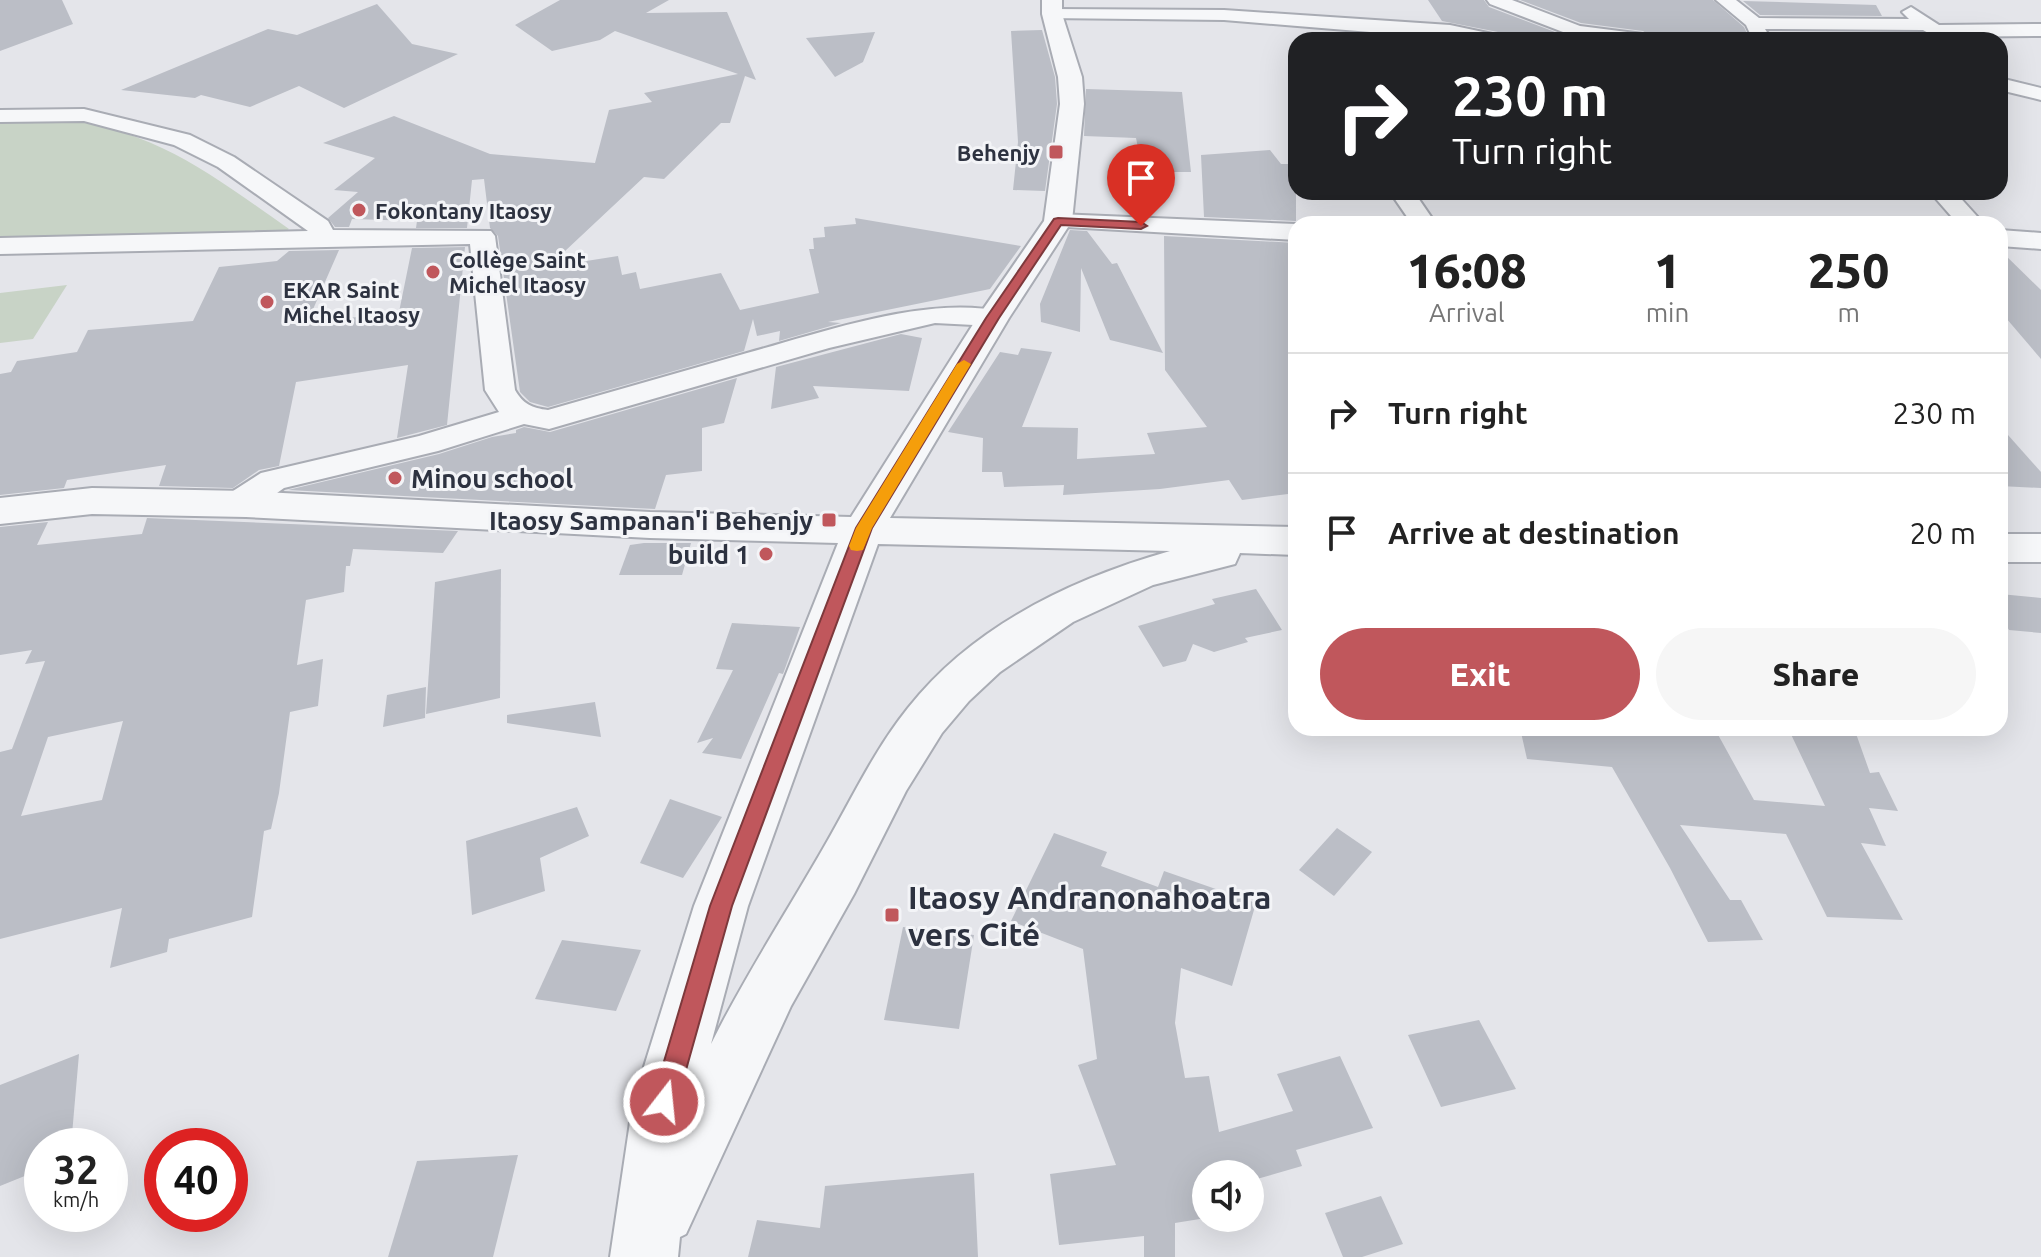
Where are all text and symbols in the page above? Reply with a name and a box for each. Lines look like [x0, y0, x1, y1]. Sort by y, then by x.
icon: right [1320, 64, 1424, 168]
text: 230 m [1452, 64, 1608, 127]
text: Turn right [1452, 130, 1612, 171]
place label: Behenjy [957, 140, 1040, 165]
marker: Behenjy [1047, 143, 1065, 161]
pin [1107, 144, 1175, 226]
icon: arrive [1119, 156, 1163, 200]
place label: Fokontany Itaosy [375, 198, 552, 223]
marker: Fokontany Itaosy [350, 201, 368, 219]
text: 16:08 [1407, 243, 1527, 297]
text: 1 [1654, 243, 1681, 297]
text: 250 [1808, 243, 1889, 297]
place label: Collège Saint Michel Itaosy [449, 247, 586, 297]
marker: Collège Saint Michel Itaosy [424, 263, 442, 281]
place label: EKAR Saint Michel Itaosy [283, 277, 420, 327]
marker: EKAR Saint Michel Itaosy [258, 293, 276, 311]
text: Arrival [1429, 298, 1505, 327]
text: min [1646, 298, 1689, 327]
text: m [1837, 298, 1860, 327]
icon: right [1320, 391, 1364, 435]
text: Turn right [1388, 396, 1528, 430]
text: 230 m [1892, 396, 1976, 430]
place label: Minou school [411, 464, 573, 493]
marker: Minou school [386, 469, 404, 487]
place label: Itaosy Sampanan'i Behenjy [489, 506, 813, 535]
marker: Itaosy Sampanan'i Behenjy [820, 511, 838, 529]
icon: arrive [1320, 511, 1364, 555]
text: Arrive at destination [1388, 516, 1680, 550]
text: 20 m [1909, 516, 1976, 550]
place label: build 1 [668, 540, 750, 569]
marker: build 1 [757, 545, 775, 563]
button: Exit [1320, 628, 1640, 720]
button: Share [1656, 628, 1976, 720]
place label: Itaosy Andranonahoatra vers Cité [908, 879, 1271, 952]
marker: Itaosy Andranonahoatra vers Cité [883, 906, 901, 924]
position arrow [622, 1060, 706, 1144]
speed limit sign: 40 [144, 1128, 248, 1232]
text: 32 [53, 1147, 99, 1192]
map controls [1192, 1160, 1264, 1232]
button: sound [1192, 1160, 1264, 1232]
text: km/h [53, 1188, 99, 1211]

